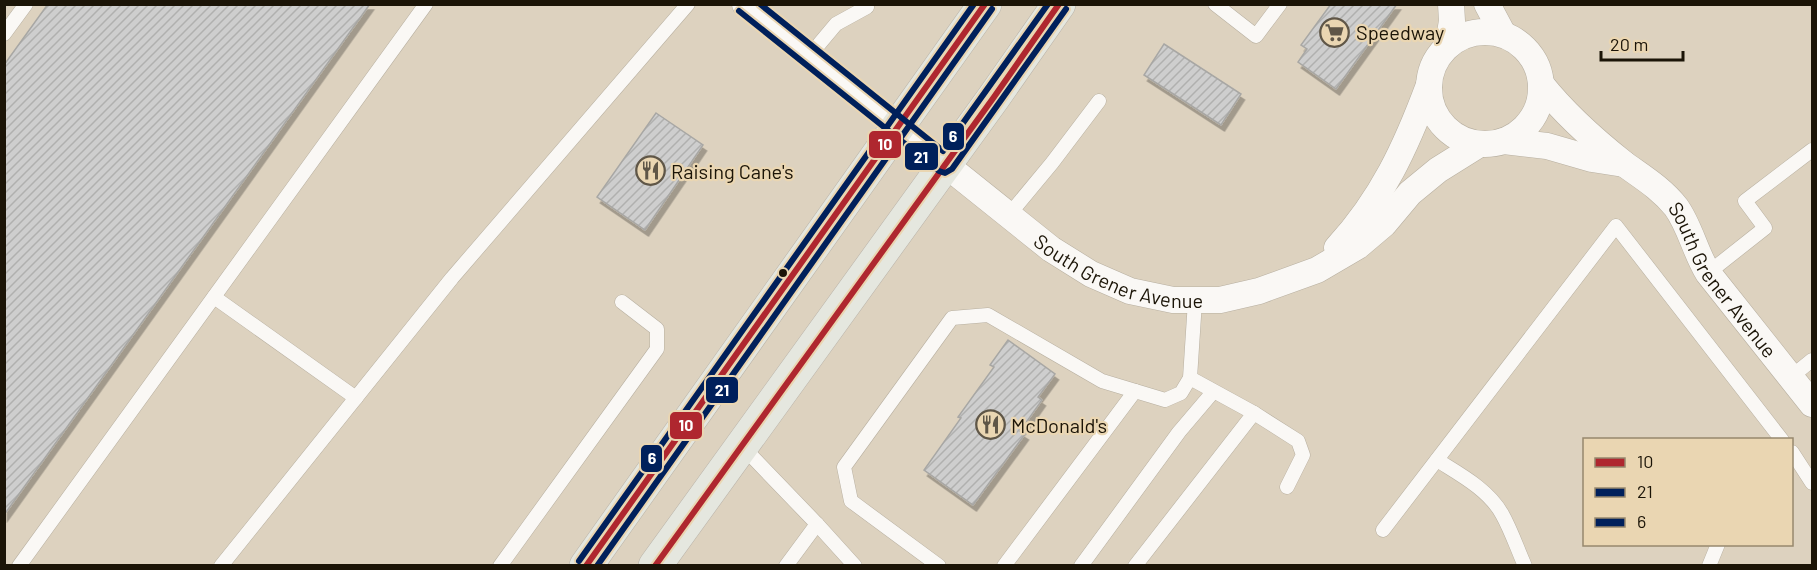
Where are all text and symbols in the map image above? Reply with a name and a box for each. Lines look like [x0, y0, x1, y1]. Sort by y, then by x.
supermarket icon: Speedway [1319, 16, 1351, 48]
place label: Speedway [1356, 20, 1444, 44]
scale bar [1601, 24, 1684, 62]
text: 20 m [1610, 33, 1648, 55]
line badge: 6 [942, 122, 965, 151]
text: 6 [949, 126, 958, 145]
line badge: 10 [868, 130, 902, 159]
text: 10 [878, 134, 892, 153]
line badge: 21 [904, 142, 939, 171]
text: 21 [914, 147, 928, 166]
restaurant icon: Raising Cane's [634, 155, 666, 187]
place label: Raising Cane's [671, 159, 794, 183]
street label: South Grener Avenue [1664, 197, 1782, 362]
street label: South Grener Avenue [1030, 228, 1203, 312]
unlabelled marker [777, 267, 789, 279]
line badge: 21 [705, 376, 739, 404]
text: 21 [715, 380, 729, 399]
restaurant icon: McDonald's [974, 409, 1006, 441]
line badge: 10 [669, 411, 703, 440]
place label: McDonald's [1011, 413, 1107, 437]
text: 10 [679, 415, 693, 434]
legend [1583, 438, 1793, 546]
line badge: 6 [640, 444, 663, 473]
text: 6 [648, 448, 657, 467]
text: 10 [1637, 450, 1653, 472]
text: 21 [1637, 480, 1653, 502]
text: 6 [1637, 510, 1646, 532]

